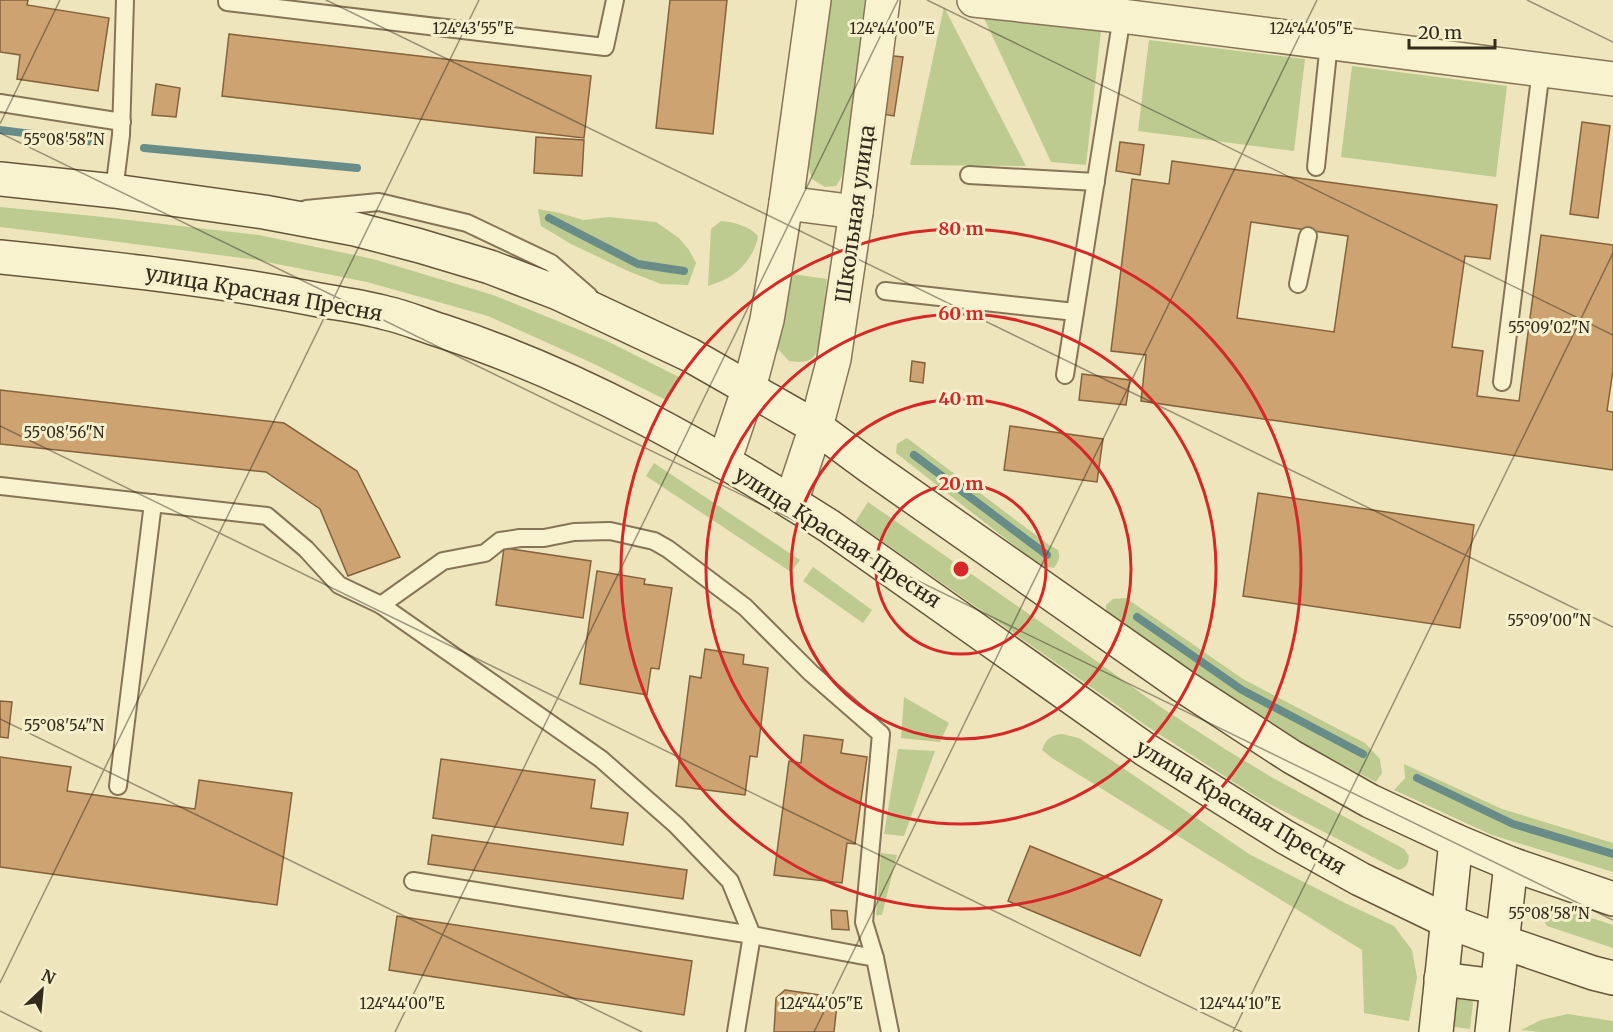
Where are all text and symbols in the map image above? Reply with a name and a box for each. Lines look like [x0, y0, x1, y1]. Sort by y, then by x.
scale bar [1409, 12, 1494, 50]
text: 124°43'55"E [432, 19, 514, 38]
text: 124°44'00"E [850, 19, 935, 38]
text: 124°44'05"E [1269, 19, 1353, 38]
text: 20 m [1418, 21, 1462, 44]
street label: Школьная улица [829, 123, 881, 305]
text: 55°08'58"N [23, 130, 105, 149]
text: 80 m [938, 217, 984, 240]
street label: улица Красная Пресня [143, 259, 385, 327]
text: 60 m [938, 302, 984, 325]
text: 55°09'02"N [1508, 318, 1590, 337]
text: 40 m [938, 387, 984, 410]
text: 55°08'56"N [24, 423, 105, 442]
street label: улица Красная Пресня [730, 460, 946, 614]
text: 20 m [939, 472, 983, 495]
centre of rings [951, 559, 971, 579]
text: 55°09'00"N [1507, 611, 1591, 630]
text: 55°08'54"N [24, 716, 105, 735]
street label: улица Красная Пресня [1131, 734, 1351, 880]
text: 55°08'58"N [1508, 904, 1590, 923]
north arrow [12, 960, 72, 1020]
text: N [39, 965, 59, 988]
text: 124°44'00"E [360, 994, 445, 1013]
text: 124°44'05"E [779, 994, 863, 1013]
text: 124°44'10"E [1199, 994, 1281, 1013]

